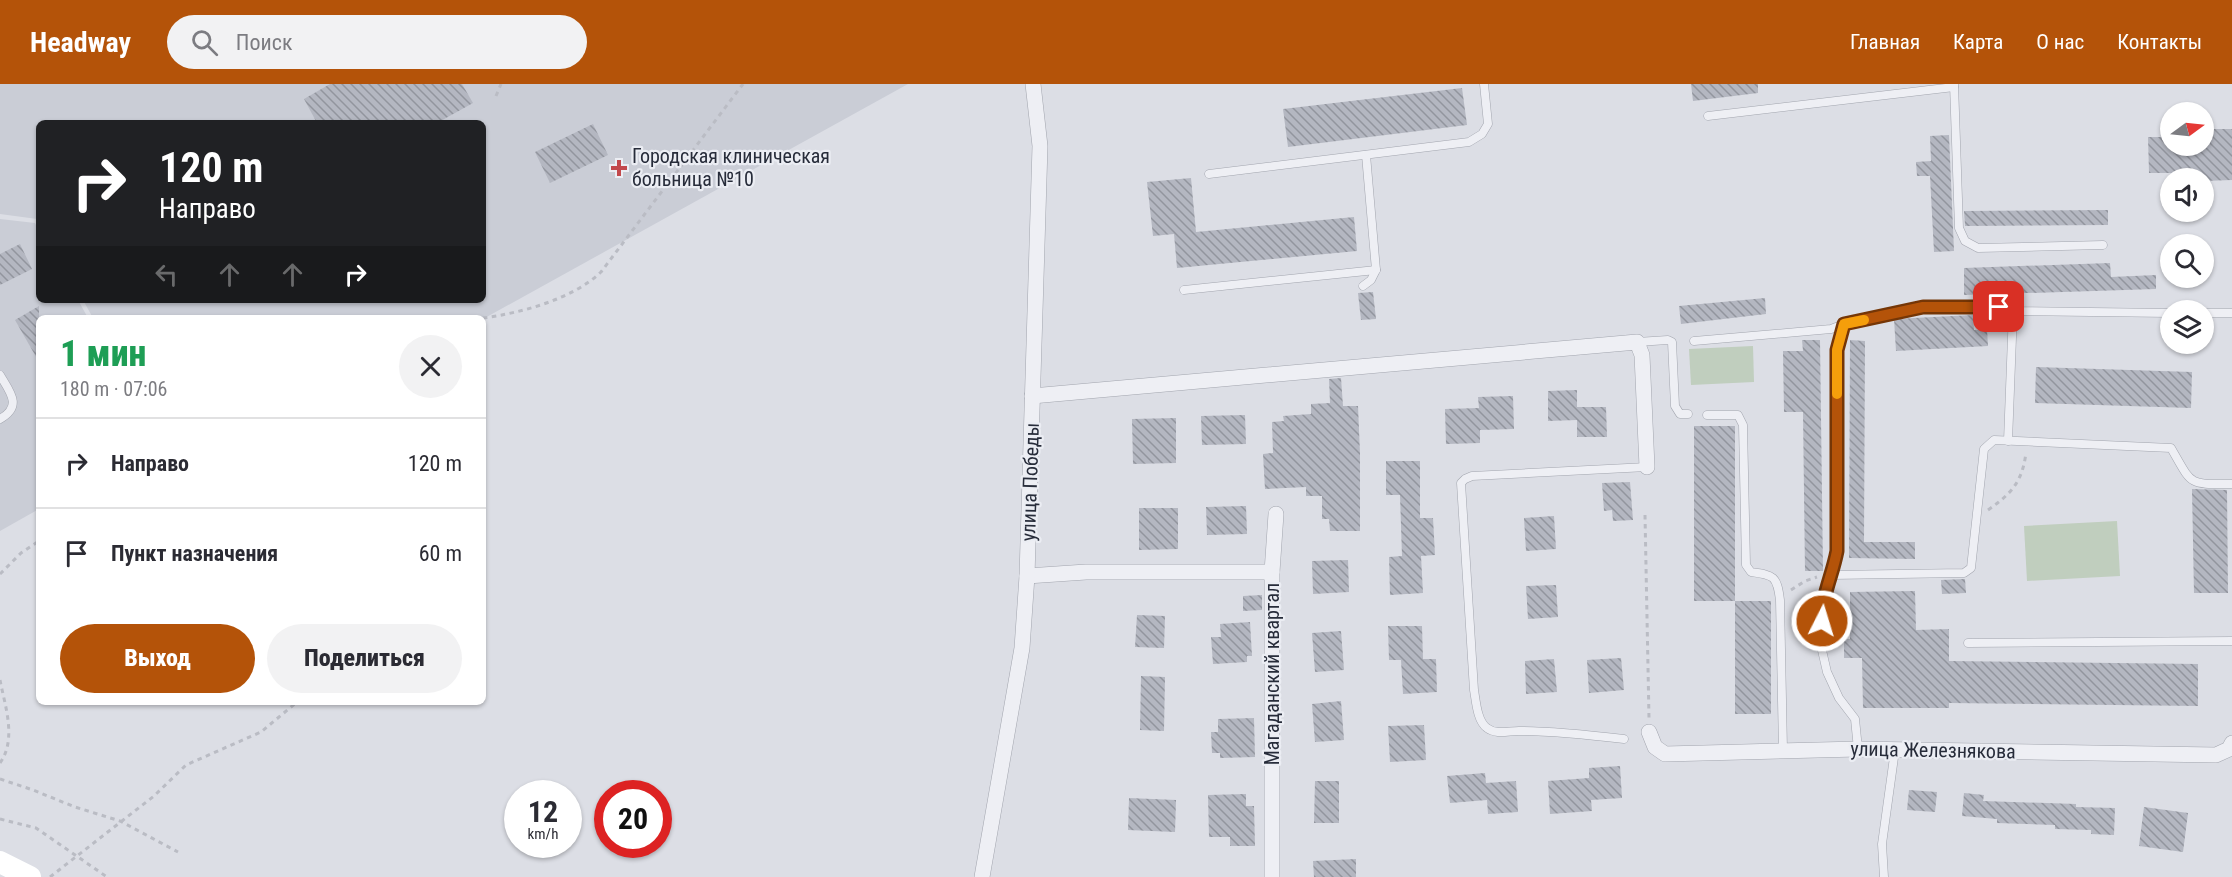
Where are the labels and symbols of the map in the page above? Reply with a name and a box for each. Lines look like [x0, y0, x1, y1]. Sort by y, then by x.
north arrow [2160, 102, 2214, 156]
place label: Городская клиническая больница №10 [632, 144, 830, 191]
marker: Городская клиническая больница №10 [610, 159, 628, 177]
pin [1973, 281, 2024, 332]
street label: улица Победы [1016, 422, 1044, 542]
street label: Магаданский квартал [1260, 583, 1284, 765]
position arrow [1790, 589, 1854, 653]
street label: улица Железнякова [1850, 737, 2016, 763]
speed limit sign: 20 [594, 780, 672, 858]

